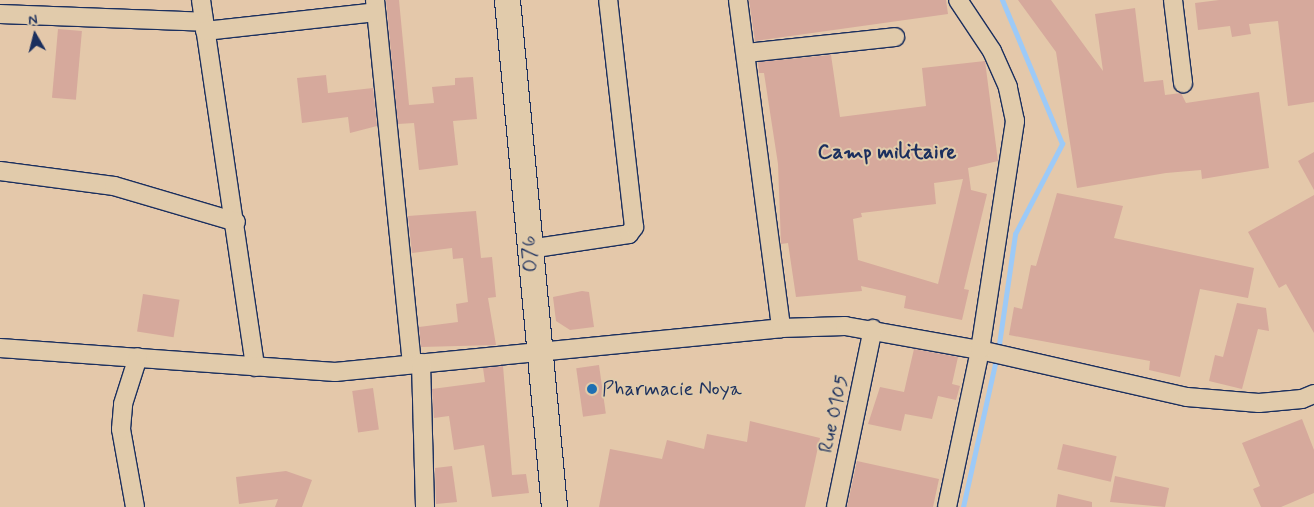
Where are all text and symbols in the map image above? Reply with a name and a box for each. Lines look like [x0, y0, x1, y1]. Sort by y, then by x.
north arrow [10, 10, 60, 60]
text: N [27, 11, 39, 30]
district label: Camp militaire [818, 139, 956, 165]
street label: O76 [516, 235, 544, 273]
street label: Rue O105 [814, 372, 854, 456]
place label: Pharmacie Noya [602, 377, 740, 401]
marker: Pharmacie Noya [586, 383, 598, 395]

